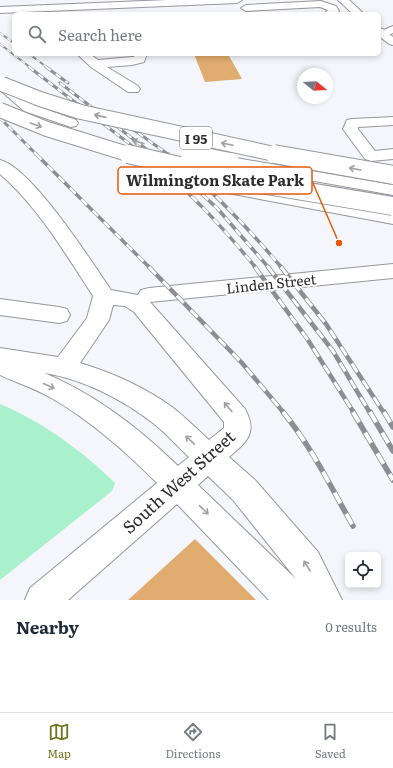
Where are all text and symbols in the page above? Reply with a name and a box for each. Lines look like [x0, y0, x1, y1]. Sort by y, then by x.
search box [12, 12, 381, 56]
icon: search [26, 23, 48, 45]
text: Search here [58, 23, 142, 46]
north arrow [297, 68, 333, 104]
one-way arrow [94, 111, 107, 119]
one-way arrow [30, 122, 43, 129]
road number: I 95 [180, 127, 212, 149]
one-way arrow [131, 138, 144, 145]
one-way arrow [221, 140, 234, 148]
one-way arrow [348, 164, 361, 172]
callout: Wilmington Skate Park [118, 167, 312, 194]
text: Wilmington Skate Park [126, 168, 305, 191]
street label: Linden Street [225, 268, 317, 298]
one-way arrow [42, 383, 54, 390]
one-way arrow [223, 402, 232, 413]
street label: South West Street [116, 423, 240, 538]
one-way arrow [185, 435, 195, 445]
one-way arrow [199, 505, 209, 515]
map controls [345, 552, 381, 588]
button: locate [345, 552, 381, 588]
one-way arrow [302, 560, 310, 572]
text: Nearby [16, 614, 79, 639]
text: 0 results [325, 617, 377, 636]
tab: Map [47, 721, 71, 761]
tab: Directions [165, 721, 220, 761]
tab: Saved [315, 721, 346, 761]

